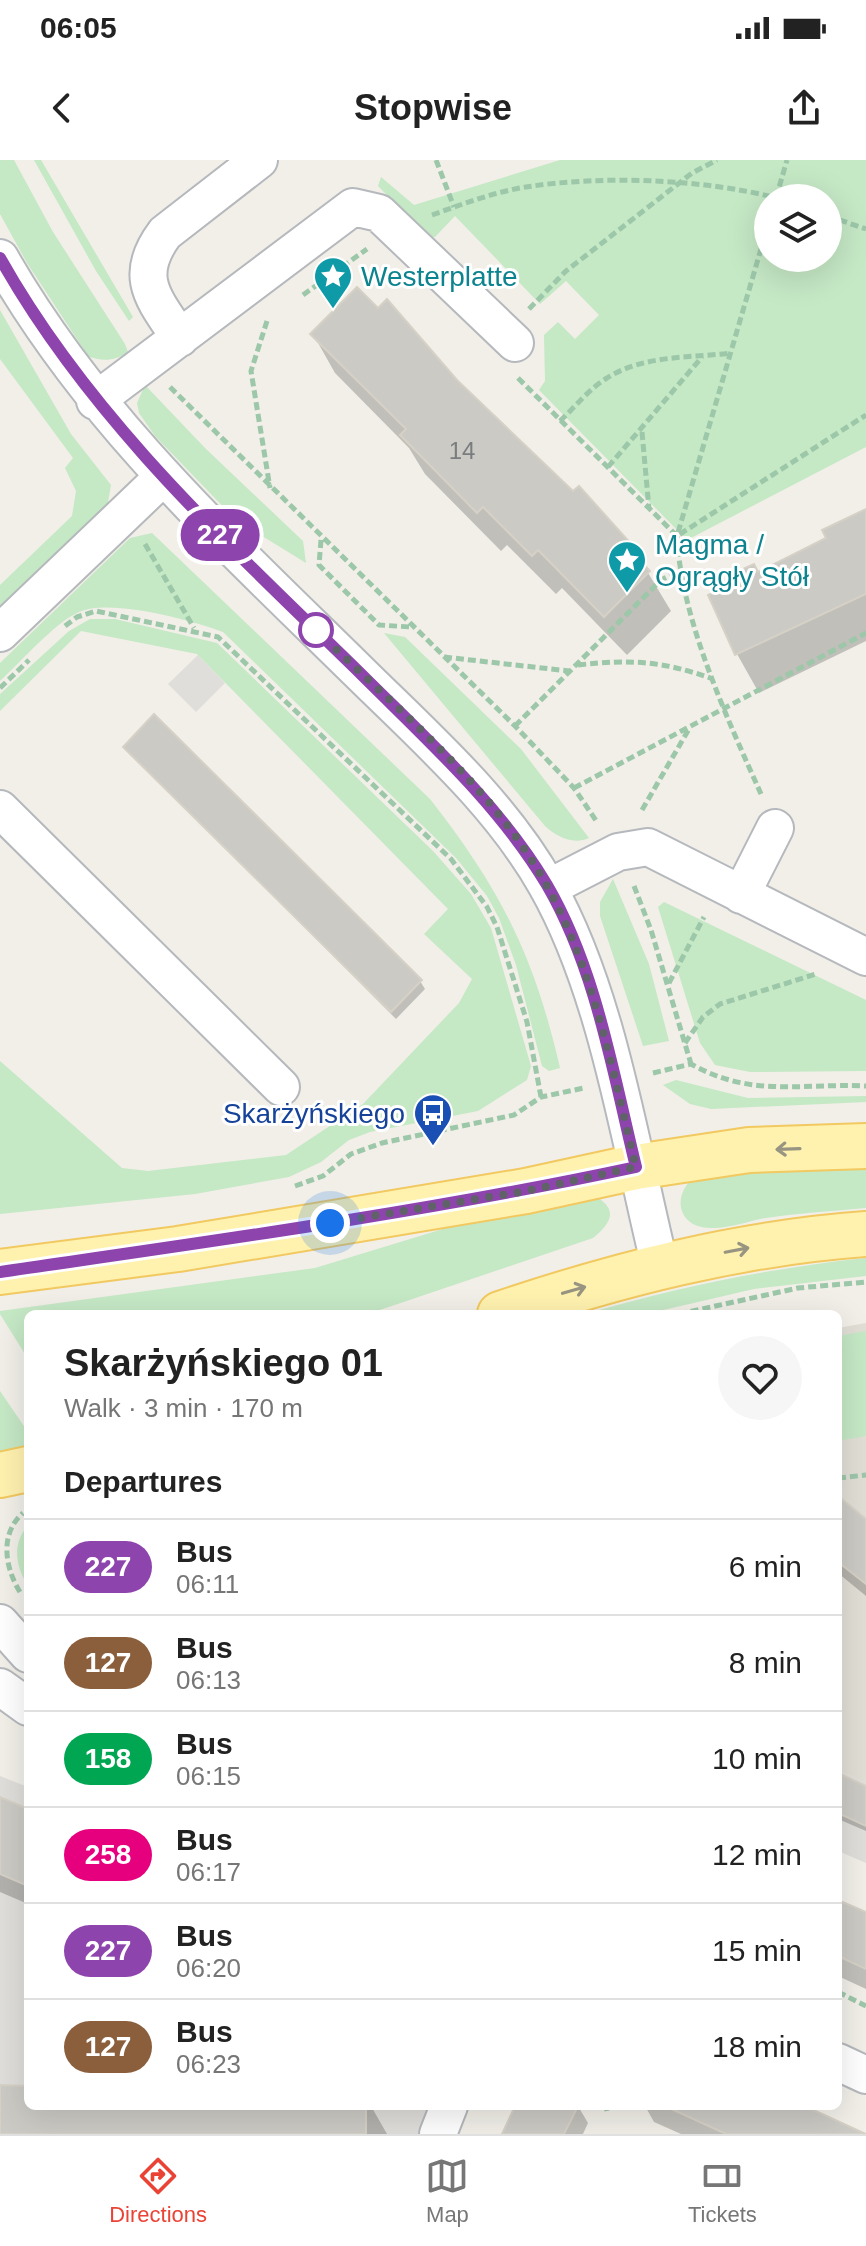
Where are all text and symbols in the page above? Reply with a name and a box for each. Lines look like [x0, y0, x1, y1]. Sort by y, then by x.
text: 06:05 [40, 11, 117, 44]
icon: back [40, 86, 84, 130]
icon: share [782, 86, 826, 130]
text: Stopwise [354, 87, 512, 128]
map controls [754, 184, 842, 272]
button: layers [754, 184, 842, 272]
place icon: Westerplatte [312, 255, 354, 310]
place label: Westerplatte [361, 261, 518, 292]
house number: 14 [449, 437, 475, 464]
line badge: 227 [174, 509, 266, 561]
text: 227 [197, 519, 243, 550]
place label: Magma / Ogrągły Stół [655, 529, 810, 592]
place icon: Magma / Ogrągły Stół [606, 539, 648, 594]
unlabelled marker [299, 613, 333, 647]
bus stop icon: Skarżyńskiego [412, 1092, 454, 1147]
place label: Skarżyńskiego [223, 1098, 405, 1129]
one-way arrow [775, 1141, 802, 1156]
your location [310, 1203, 350, 1243]
one-way arrow [724, 1241, 749, 1256]
one-way arrow [561, 1282, 587, 1297]
button: heart [718, 1336, 802, 1420]
text: Skarżyńskiego 01 [64, 1342, 383, 1384]
text: Walk · 3 min · 170 m [64, 1393, 303, 1423]
text: Departures [64, 1465, 222, 1498]
text: Bus [176, 1535, 233, 1568]
text: 6 min [729, 1550, 802, 1583]
text: 227 [85, 1551, 131, 1582]
text: 06:11 [176, 1569, 239, 1599]
text: Bus [176, 1631, 233, 1664]
text: 8 min [729, 1646, 802, 1679]
text: 127 [85, 1647, 131, 1678]
text: 06:13 [176, 1665, 241, 1695]
text: Bus [176, 1727, 233, 1760]
text: 10 min [712, 1742, 802, 1775]
text: 158 [85, 1743, 131, 1774]
text: 06:15 [176, 1761, 241, 1791]
text: Bus [176, 1823, 233, 1856]
text: 12 min [712, 1838, 802, 1871]
text: 258 [85, 1839, 131, 1870]
text: 06:17 [176, 1857, 241, 1887]
text: Bus [176, 1919, 233, 1952]
text: 15 min [712, 1934, 802, 1967]
text: 227 [85, 1935, 131, 1966]
text: 06:20 [176, 1953, 241, 1983]
text: Bus [176, 2015, 233, 2048]
text: 18 min [712, 2030, 802, 2063]
text: 127 [85, 2031, 131, 2062]
text: 06:23 [176, 2049, 241, 2079]
tab: Directions [109, 2154, 207, 2228]
tab: Map [425, 2154, 469, 2228]
tab: Tickets [688, 2154, 757, 2228]

